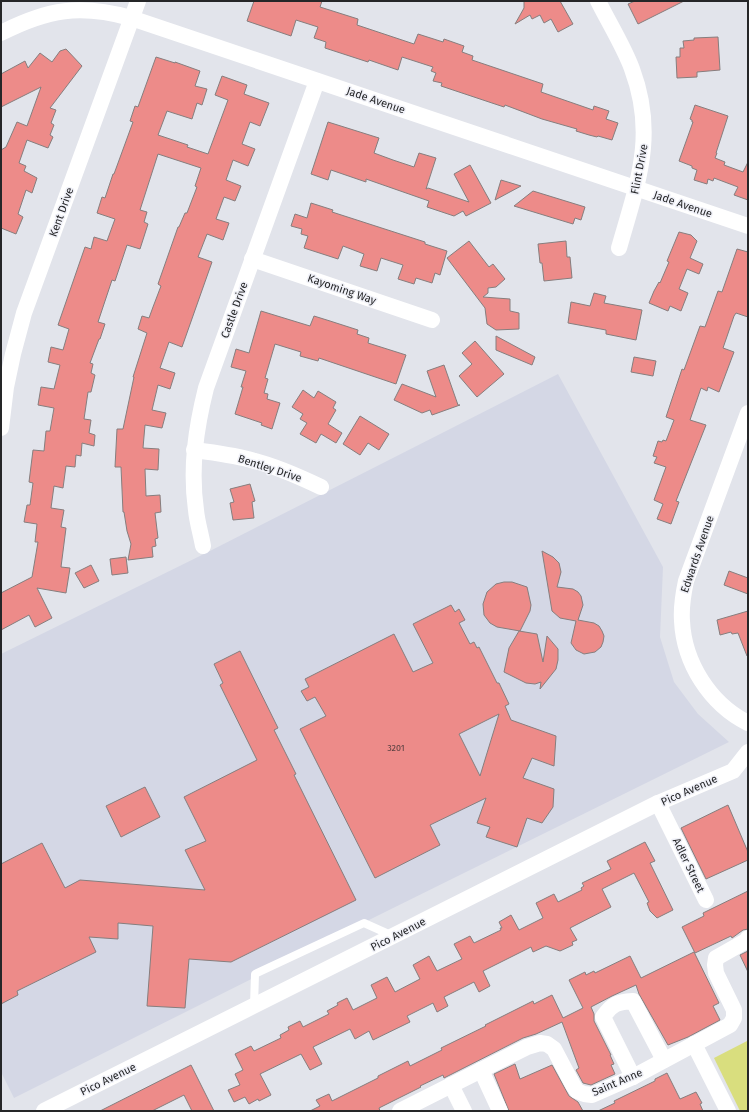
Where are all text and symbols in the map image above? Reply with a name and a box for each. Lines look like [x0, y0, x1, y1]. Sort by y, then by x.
street label: Jade Avenue [345, 84, 407, 117]
street label: Flint Drive [628, 143, 651, 195]
street label: Kent Drive [47, 186, 76, 239]
street label: Jade Avenue [652, 188, 714, 221]
street label: Kayoming Way [306, 272, 378, 307]
street label: Castle Drive [218, 280, 251, 340]
street label: Bentley Drive [236, 452, 303, 485]
street label: Edwards Avenue [678, 514, 717, 595]
house number: 3201 [387, 743, 405, 753]
street label: Pico Avenue [659, 772, 719, 809]
street label: Adler Street [670, 836, 707, 895]
street label: Pico Avenue [368, 915, 428, 954]
street label: Pico Avenue [78, 1060, 138, 1099]
street label: Saint Anne [590, 1066, 644, 1099]

